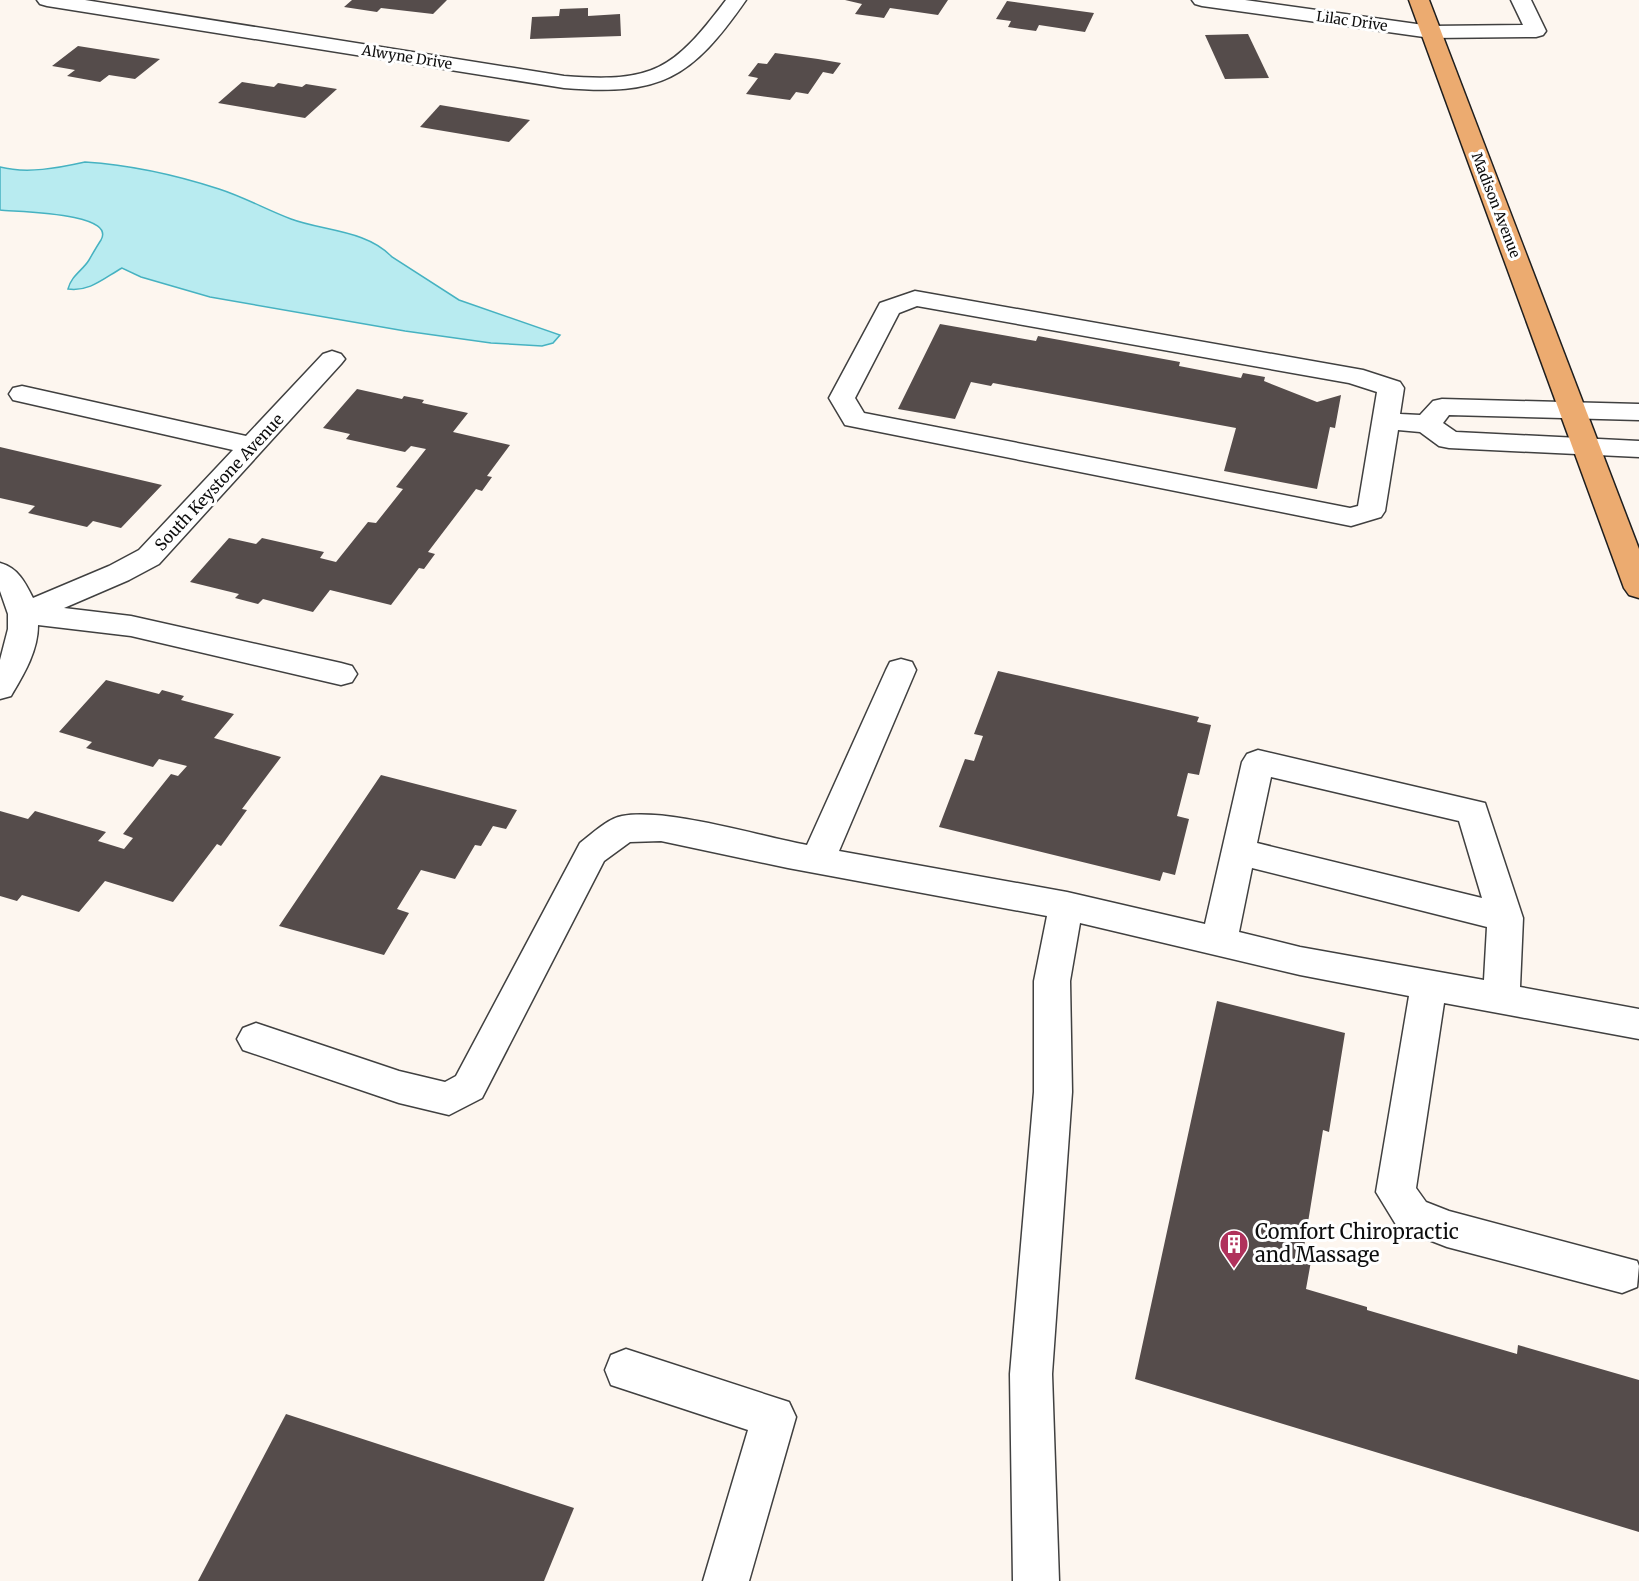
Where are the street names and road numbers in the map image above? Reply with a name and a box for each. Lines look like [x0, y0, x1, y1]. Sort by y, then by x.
street label: Lilac Drive [1315, 7, 1389, 35]
street label: Alwyne Drive [360, 41, 453, 73]
street label: Madison Avenue [1468, 150, 1524, 260]
street label: South Keystone Avenue [150, 409, 288, 555]

